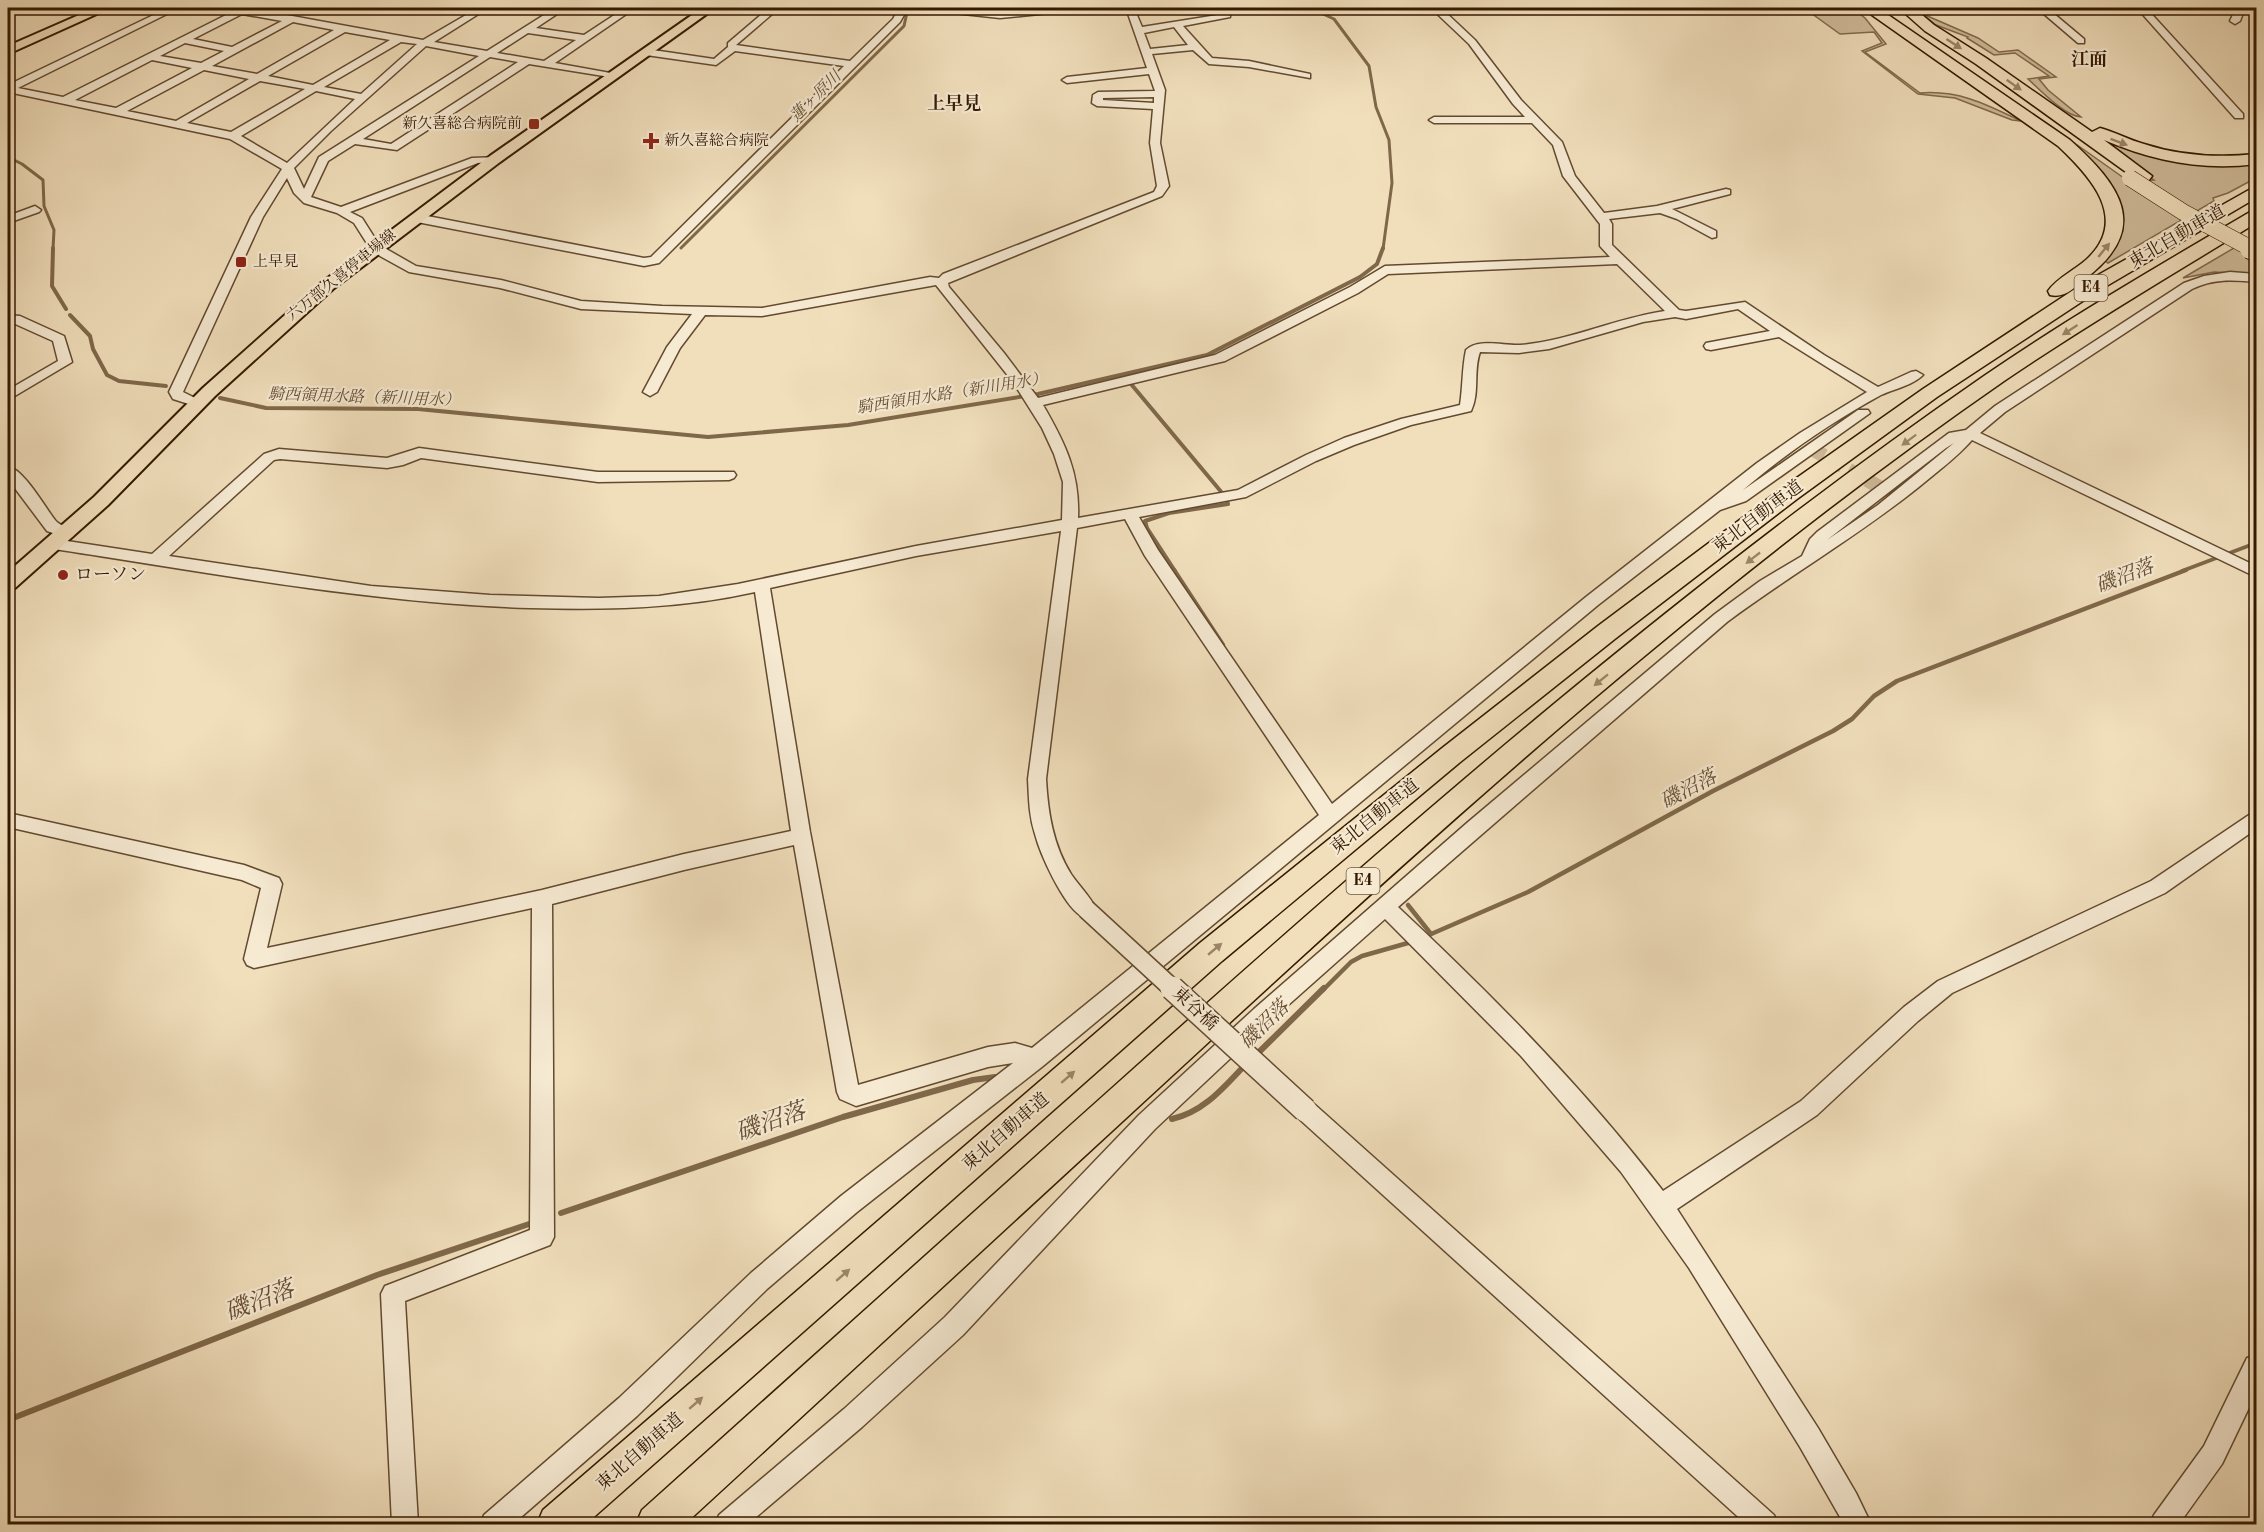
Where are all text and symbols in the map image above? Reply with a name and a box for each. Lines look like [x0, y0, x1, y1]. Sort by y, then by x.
one-way arrow [1946, 38, 1962, 50]
district label: 江面 [2071, 49, 2107, 69]
water label: 蓮ヶ原川 [786, 66, 846, 125]
one-way arrow [2006, 79, 2022, 91]
district label: 上早見 [927, 93, 981, 113]
place label: 新久喜総合病院前 [402, 115, 522, 132]
marker: 新久喜総合病院前 [527, 117, 541, 131]
marker: 新久喜総合病院 [642, 132, 660, 150]
place label: 新久喜総合病院 [664, 132, 769, 149]
one-way arrow [2111, 137, 2129, 147]
street label: 東北自動車道 [2125, 200, 2228, 272]
street label: 六万部久喜停車場線 [284, 226, 399, 324]
one-way arrow [2098, 242, 2111, 258]
place label: 上早見 [253, 253, 298, 270]
marker: 上早見 [234, 255, 248, 269]
road number: E4 [2074, 275, 2108, 301]
one-way arrow [2062, 324, 2078, 335]
water label: 騎西領用水路（新川用水） [856, 369, 1048, 417]
water label: 騎西領用水路（新川用水） [268, 385, 460, 409]
one-way arrow [1901, 433, 1916, 445]
street label: 東北自動車道 [1708, 476, 1807, 557]
one-way arrow [1746, 551, 1761, 563]
water label: 磯沼落 [2093, 554, 2159, 597]
place label: ローソン [75, 566, 146, 584]
marker: ローソン [56, 568, 70, 582]
one-way arrow [1594, 673, 1609, 685]
water label: 磯沼落 [1657, 764, 1723, 813]
street label: 東北自動車道 [1326, 774, 1423, 858]
road number: E4 [1346, 868, 1380, 894]
one-way arrow [1207, 942, 1223, 955]
street label: 東谷橋 [1169, 983, 1222, 1034]
water label: 磯沼落 [1235, 993, 1296, 1053]
one-way arrow [1060, 1071, 1075, 1084]
street label: 東北自動車道 [958, 1088, 1053, 1174]
water label: 磯沼落 [732, 1096, 813, 1146]
one-way arrow [835, 1269, 850, 1282]
water label: 磯沼落 [221, 1274, 302, 1326]
one-way arrow [688, 1397, 703, 1410]
street label: 東北自動車道 [592, 1408, 687, 1494]

